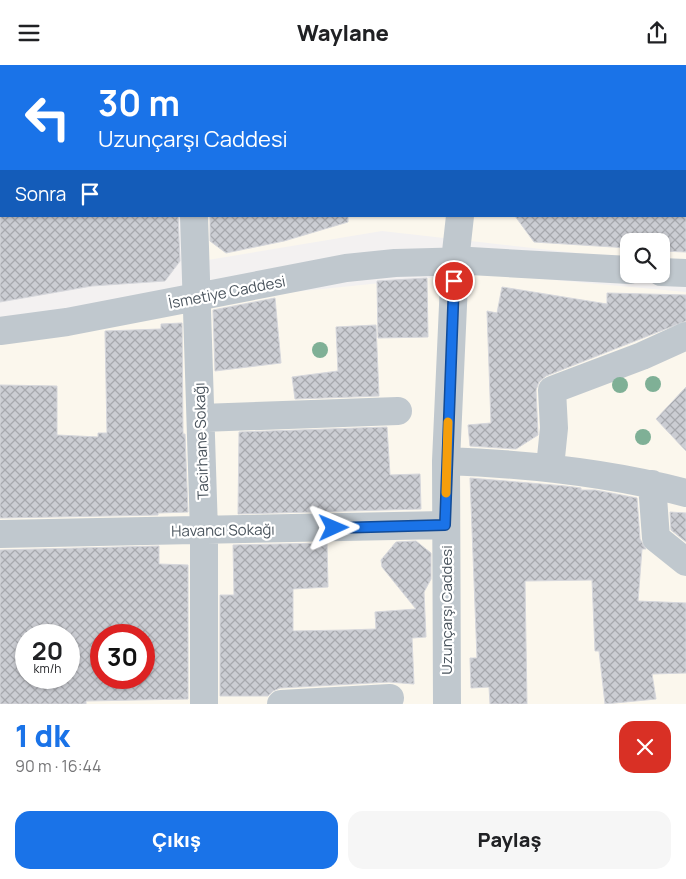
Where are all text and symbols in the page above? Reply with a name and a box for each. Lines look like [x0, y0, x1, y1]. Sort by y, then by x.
text: Waylane [297, 18, 389, 48]
icon: menu [15, 19, 43, 47]
icon: share [643, 19, 671, 47]
text: 30 m [98, 79, 180, 127]
icon: left [15, 85, 80, 150]
text: Uzunçarşı Caddesi [98, 124, 288, 154]
icon: arrive [76, 180, 104, 208]
text: Sonra [15, 181, 66, 207]
map controls [620, 233, 670, 283]
button: search [620, 233, 670, 283]
pin [433, 260, 475, 302]
icon: arrive [440, 267, 468, 295]
street label: İsmetiye Caddesi [167, 270, 287, 314]
street label: Tacirhane Sokağı [188, 382, 214, 500]
position arrow [307, 501, 359, 553]
street label: Havancı Sokağı [171, 519, 275, 541]
street label: Uzunçarşı Caddesi [436, 545, 457, 675]
speed limit sign: 30 [90, 624, 155, 689]
text: 20 [32, 633, 63, 668]
text: km/h [34, 660, 61, 677]
text: 1 dk [15, 715, 70, 756]
button: close [619, 721, 671, 773]
text: 90 m · 16:44 [15, 755, 101, 777]
button: Çıkış [15, 811, 338, 869]
button: Paylaş [348, 811, 671, 869]

